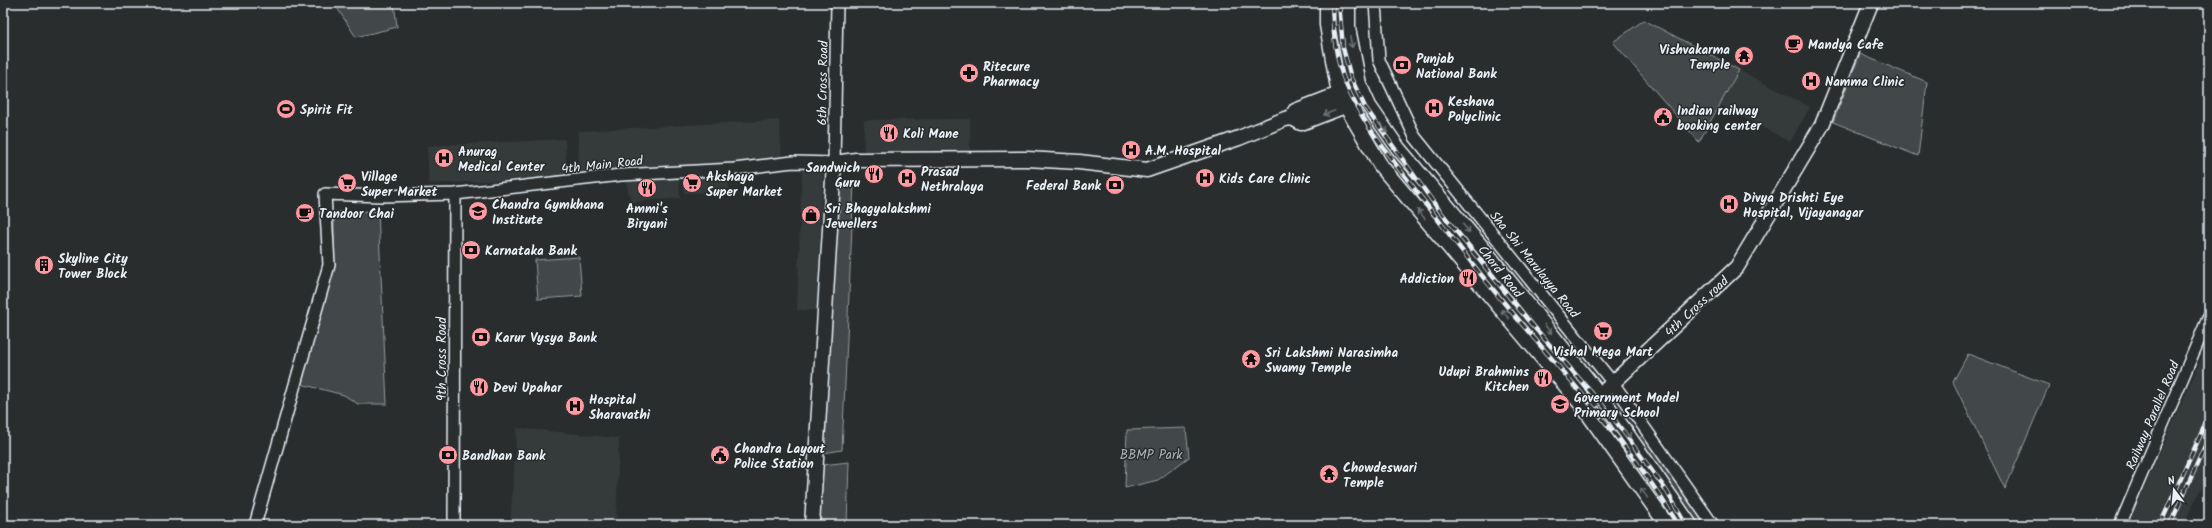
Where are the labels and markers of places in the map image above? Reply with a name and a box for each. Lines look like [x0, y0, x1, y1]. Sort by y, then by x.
cafe icon: Mandya Cafe [1783, 33, 1805, 55]
place label: Mandya Cafe [1808, 35, 1884, 56]
place label: Vishvakarma Temple [1659, 40, 1731, 76]
temple icon: Vishvakarma Temple [1733, 45, 1755, 67]
place label: Punjab National Bank [1416, 49, 1497, 85]
bank icon: Punjab National Bank [1391, 54, 1413, 76]
place label: Ritecure Pharmacy [983, 57, 1039, 93]
pharmacy icon: Ritecure Pharmacy [958, 62, 980, 84]
hospital icon: Namma Clinic [1800, 70, 1822, 92]
place label: Namma Clinic [1825, 72, 1905, 93]
place label: Keshava Polyclinic [1448, 92, 1501, 128]
hospital icon: Keshava Polyclinic [1423, 97, 1445, 119]
sports icon: Spirit Fit [275, 98, 297, 120]
place label: Spirit Fit [300, 100, 353, 121]
place label: Indian railway booking center [1677, 101, 1763, 137]
public building icon: Indian railway booking center [1652, 106, 1674, 128]
restaurant icon: Koli Mane [878, 122, 900, 144]
place label: Koli Mane [903, 124, 959, 145]
hospital icon: A.M. Hospital [1120, 139, 1142, 161]
place label: A.M. Hospital [1145, 141, 1222, 162]
place label: Anurag Medical Center [458, 142, 546, 178]
hospital icon: Anurag Medical Center [433, 147, 455, 169]
place label: Sandwich Guru [806, 158, 861, 194]
place label: Prasad Nethralaya [921, 162, 984, 198]
restaurant icon: Sandwich Guru [863, 163, 885, 185]
place label: Village Super Market [361, 167, 437, 203]
place label: Akshaya Super Market [706, 167, 782, 203]
hospital icon: Prasad Nethralaya [896, 167, 918, 189]
hospital icon: Kids Care Clinic [1194, 167, 1216, 189]
place label: Kids Care Clinic [1219, 169, 1311, 190]
supermarket icon: Village Super Market [336, 172, 358, 194]
supermarket icon: Akshaya Super Market [681, 172, 703, 194]
bank icon: Federal Bank [1104, 174, 1126, 196]
place label: Federal Bank [1026, 176, 1102, 197]
restaurant icon: Ammi's Biryani [636, 177, 658, 199]
place label: Divya Drishti Eye Hospital, Vijayanagar [1743, 188, 1865, 224]
hospital icon: Divya Drishti Eye Hospital, Vijayanagar [1718, 193, 1740, 215]
place label: Chandra Gymkhana Institute [492, 195, 604, 231]
place label: Ammi's Biryani [626, 199, 668, 235]
place label: Sri Bhagyalakshmi Jewellers [825, 199, 932, 235]
school or university icon: Chandra Gymkhana Institute [467, 200, 489, 222]
cafe icon: Tandoor Chai [294, 202, 316, 224]
place label: Tandoor Chai [319, 204, 394, 225]
shop icon: Sri Bhagyalakshmi Jewellers [800, 204, 822, 226]
bank icon: Karnataka Bank [460, 239, 482, 261]
place label: Karnataka Bank [485, 241, 577, 262]
place label: Skyline City Tower Block [58, 249, 128, 285]
building icon: Skyline City Tower Block [33, 254, 55, 276]
restaurant icon: Addiction [1457, 267, 1479, 289]
place label: Addiction [1400, 269, 1454, 290]
supermarket icon: Vishal Mega Mart [1592, 320, 1614, 342]
bank icon: Karur Vysya Bank [470, 326, 492, 348]
place label: Karur Vysya Bank [495, 328, 597, 349]
place label: Vishal Mega Mart [1553, 342, 1653, 363]
place label: Sri Lakshmi Narasimha Swamy Temple [1265, 343, 1398, 379]
temple icon: Sri Lakshmi Narasimha Swamy Temple [1240, 348, 1262, 370]
place label: Udupi Brahmins Kitchen [1438, 362, 1529, 398]
restaurant icon: Udupi Brahmins Kitchen [1532, 367, 1554, 389]
restaurant icon: Devi Upahar [468, 376, 490, 398]
place label: Devi Upahar [493, 378, 563, 399]
place label: Government Model Primary School [1574, 388, 1680, 424]
place label: Hospital Sharavathi [589, 390, 651, 426]
school or university icon: Government Model Primary School [1549, 393, 1571, 415]
hospital icon: Hospital Sharavathi [564, 395, 586, 417]
place label: Chandra Layout Police Station [734, 439, 825, 475]
bank icon: Bandhan Bank [437, 444, 459, 466]
public building icon: Chandra Layout Police Station [709, 444, 731, 466]
place label: Bandhan Bank [462, 446, 546, 467]
place label: Chowdeswari Temple [1343, 458, 1417, 494]
temple icon: Chowdeswari Temple [1318, 463, 1340, 485]

